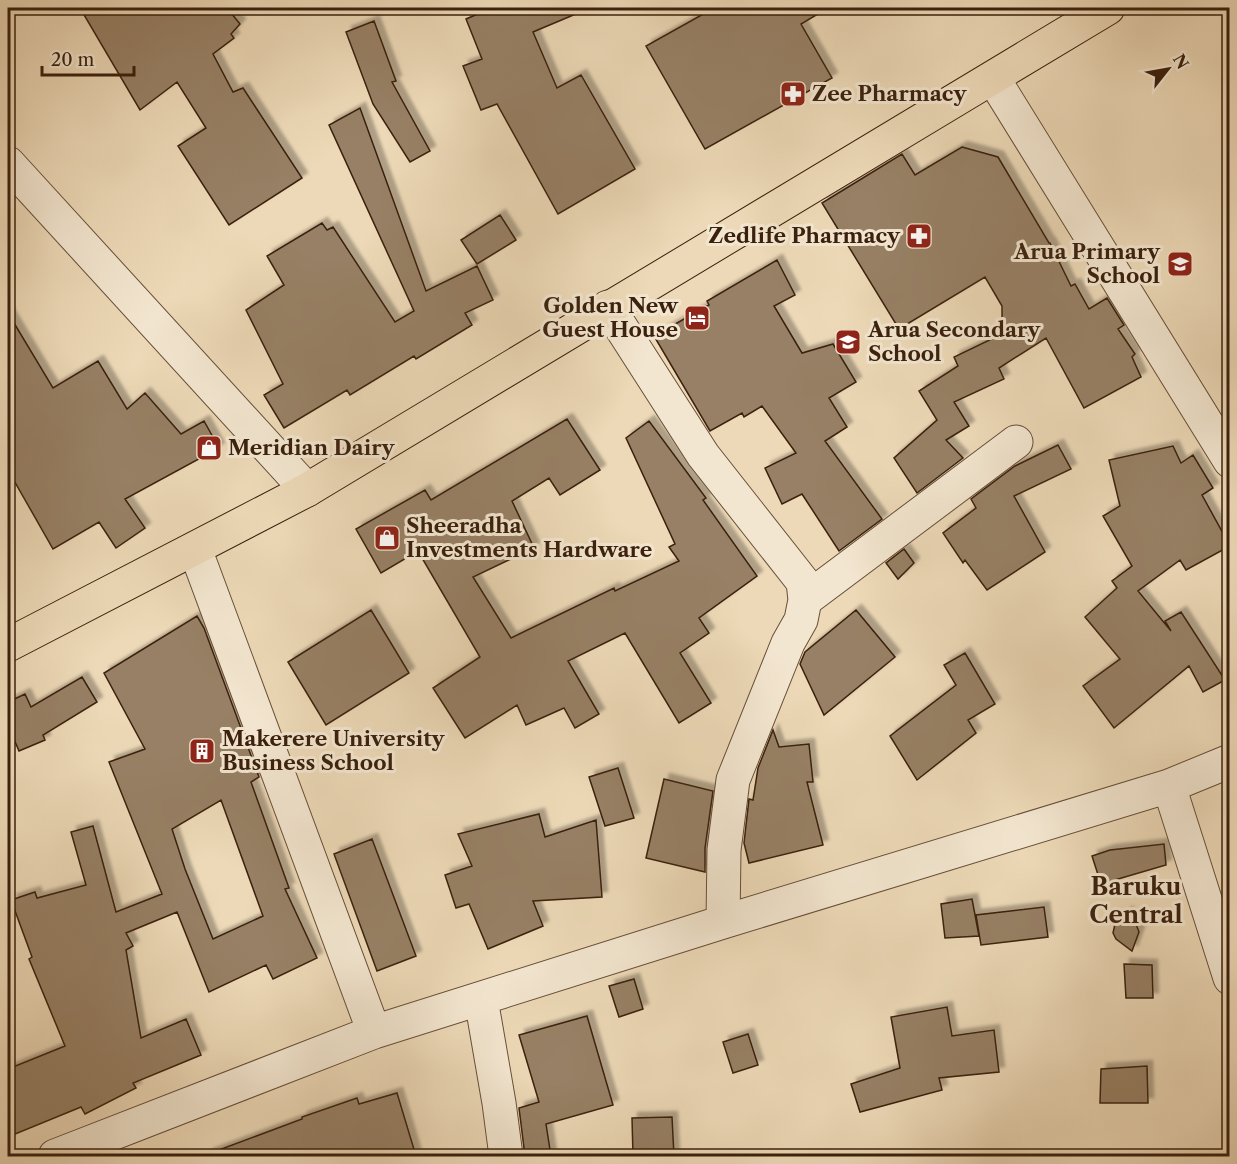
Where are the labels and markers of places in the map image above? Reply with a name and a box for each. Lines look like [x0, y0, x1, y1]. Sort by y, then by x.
pharmacy icon: Zee Pharmacy [778, 79, 808, 109]
place label: Zee Pharmacy [812, 81, 967, 106]
pharmacy icon: Zedlife Pharmacy [904, 221, 934, 251]
place label: Zedlife Pharmacy [708, 223, 901, 248]
place label: Arua Primary School [1013, 239, 1161, 288]
school or university icon: Arua Primary School [1165, 249, 1195, 279]
place label: Golden New Guest House [542, 293, 679, 342]
hotel icon: Golden New Guest House [682, 303, 712, 333]
place label: Arua Secondary School [867, 317, 1041, 366]
school or university icon: Arua Secondary School [833, 327, 863, 357]
shop icon: Meridian Dairy [194, 433, 224, 463]
place label: Meridian Dairy [228, 435, 395, 460]
place label: Sheeradha Investments Hardware [406, 513, 652, 562]
shop icon: Sheeradha Investments Hardware [372, 523, 402, 553]
place label: Makerere University Business School [222, 726, 446, 775]
building icon: Makerere University Business School [187, 736, 217, 766]

